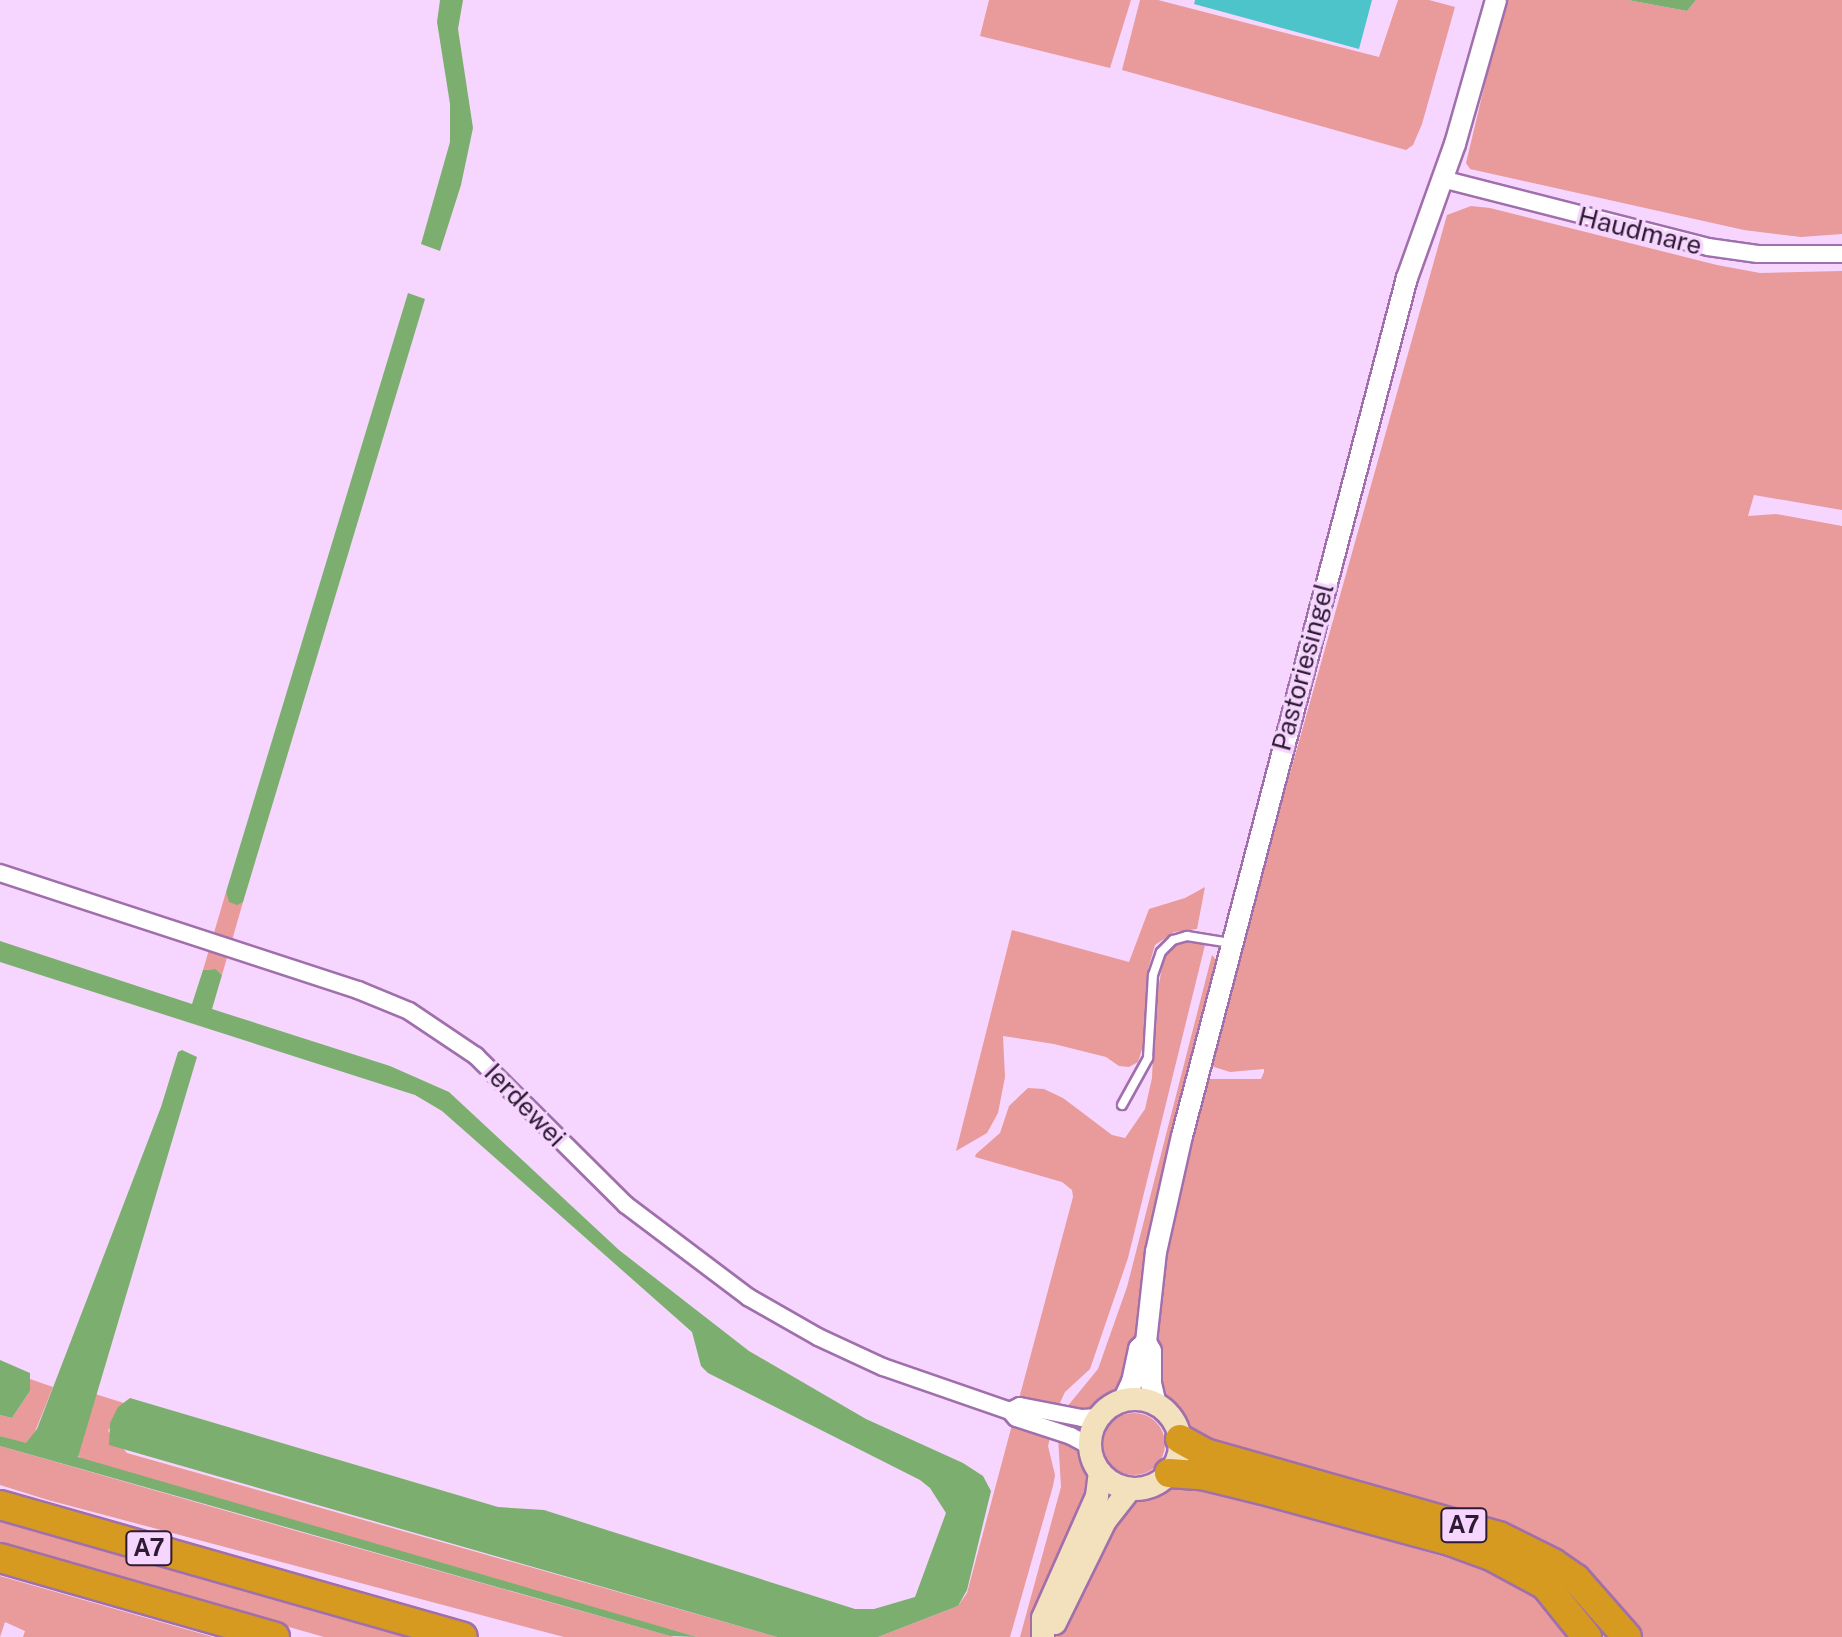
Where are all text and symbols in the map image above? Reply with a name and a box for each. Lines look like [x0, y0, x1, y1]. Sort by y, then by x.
street label: Haudmare [1575, 201, 1705, 261]
street label: Pastoriesingel [1266, 580, 1340, 754]
street label: Ierdewei [478, 1057, 572, 1153]
road number: A7 [1440, 1505, 1488, 1545]
road number: A7 [125, 1528, 173, 1568]

